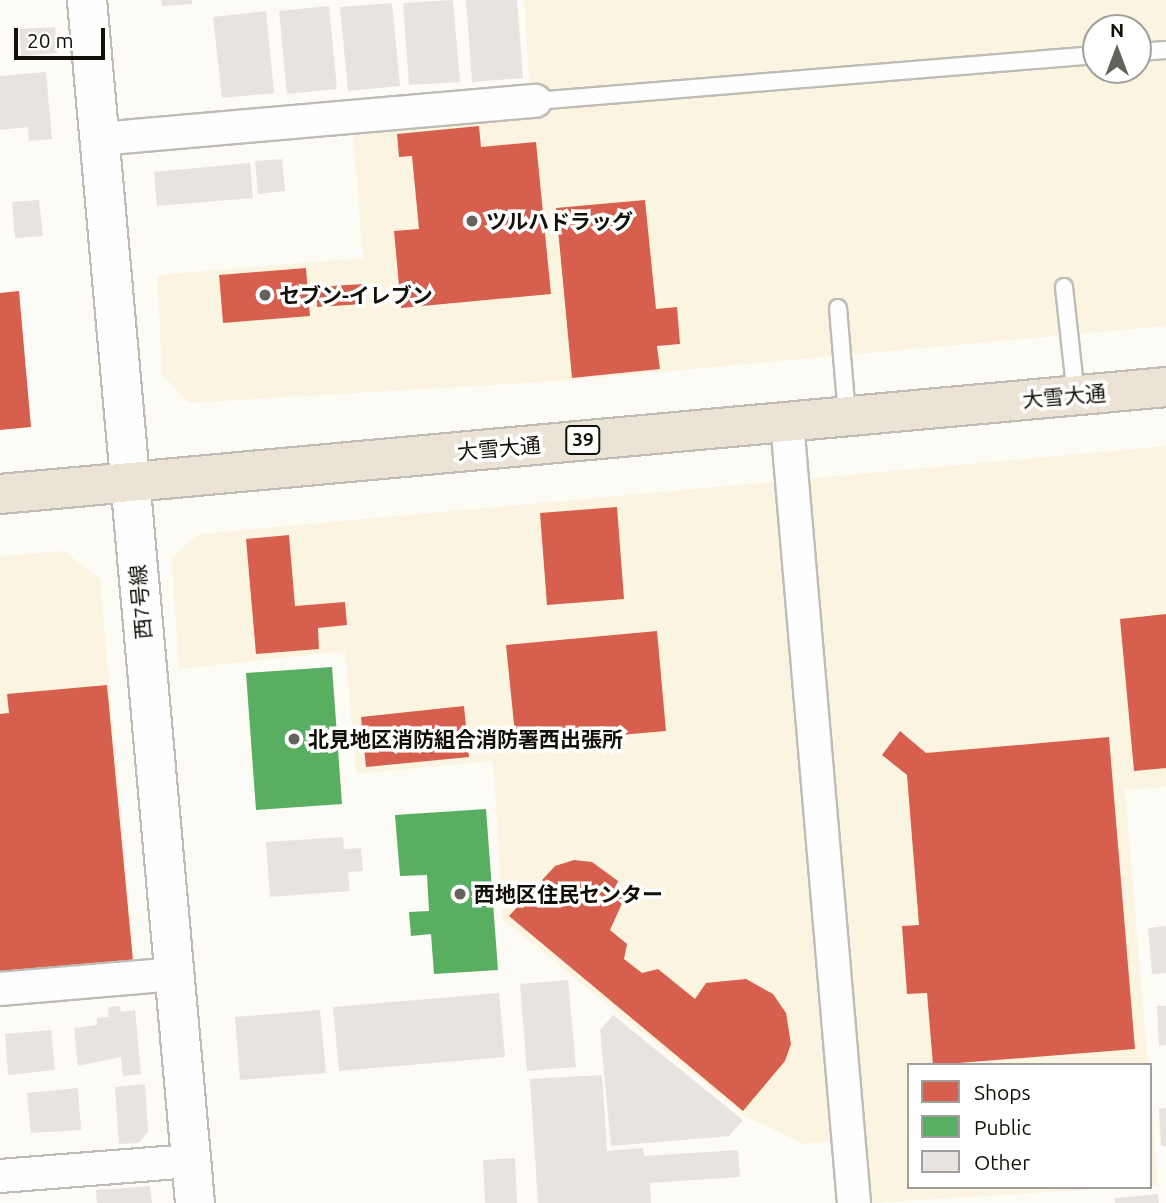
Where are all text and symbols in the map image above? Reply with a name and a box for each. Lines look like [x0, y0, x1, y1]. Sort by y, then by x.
scale bar [18, 14, 108, 58]
north arrow [1082, 14, 1152, 84]
text: N [1110, 19, 1124, 41]
text: 20 m [27, 28, 74, 52]
place label: ツルハドラッグ [486, 208, 633, 234]
marker: ツルハドラッグ [464, 213, 480, 229]
place label: セブン-イレブン [279, 282, 433, 308]
marker: セブン-イレブン [257, 287, 273, 303]
street label: 大雪大通 [1021, 380, 1107, 412]
road number: 39 [564, 424, 602, 456]
street label: 大雪大通 [456, 432, 542, 464]
street label: 西7号線 [124, 564, 156, 640]
place label: 北見地区消防組合消防署西出張所 [308, 726, 623, 752]
marker: 北見地区消防組合消防署西出張所 [286, 731, 302, 747]
place label: 西地区住民センター [474, 881, 663, 907]
marker: 西地区住民センター [452, 886, 468, 902]
legend [907, 1063, 1152, 1189]
text: Shops [974, 1080, 1031, 1104]
text: Public [974, 1115, 1031, 1139]
text: Other [974, 1150, 1030, 1174]

